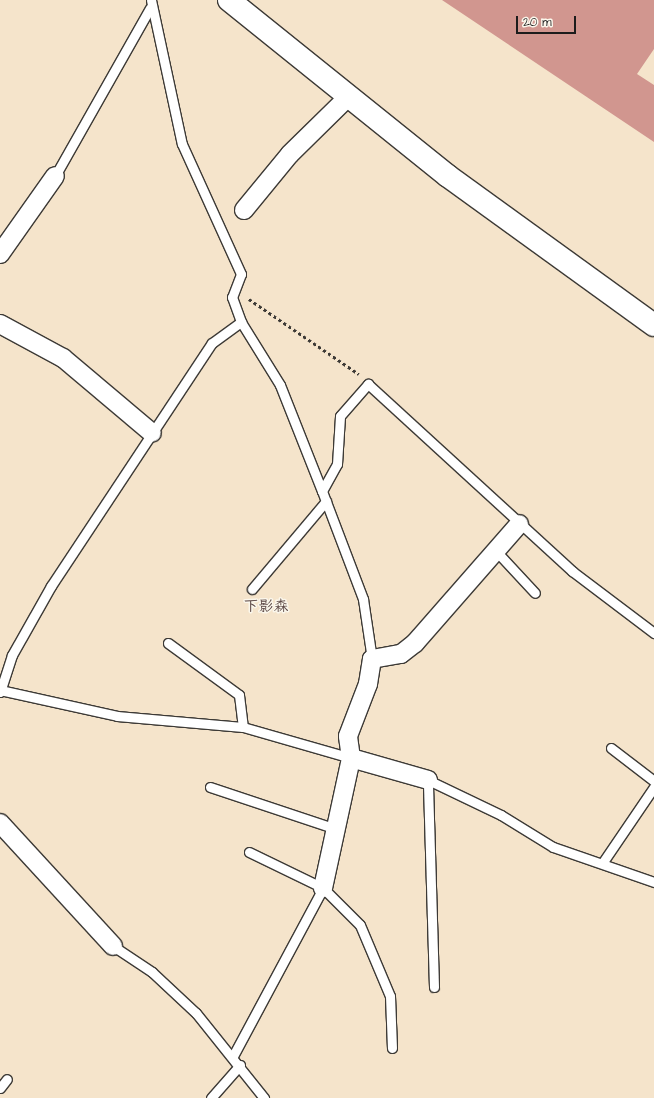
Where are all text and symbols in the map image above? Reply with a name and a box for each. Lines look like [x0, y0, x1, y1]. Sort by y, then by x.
scale bar [518, 8, 578, 34]
text: 20 m [523, 14, 552, 31]
district label: 下影森 [244, 598, 288, 616]

